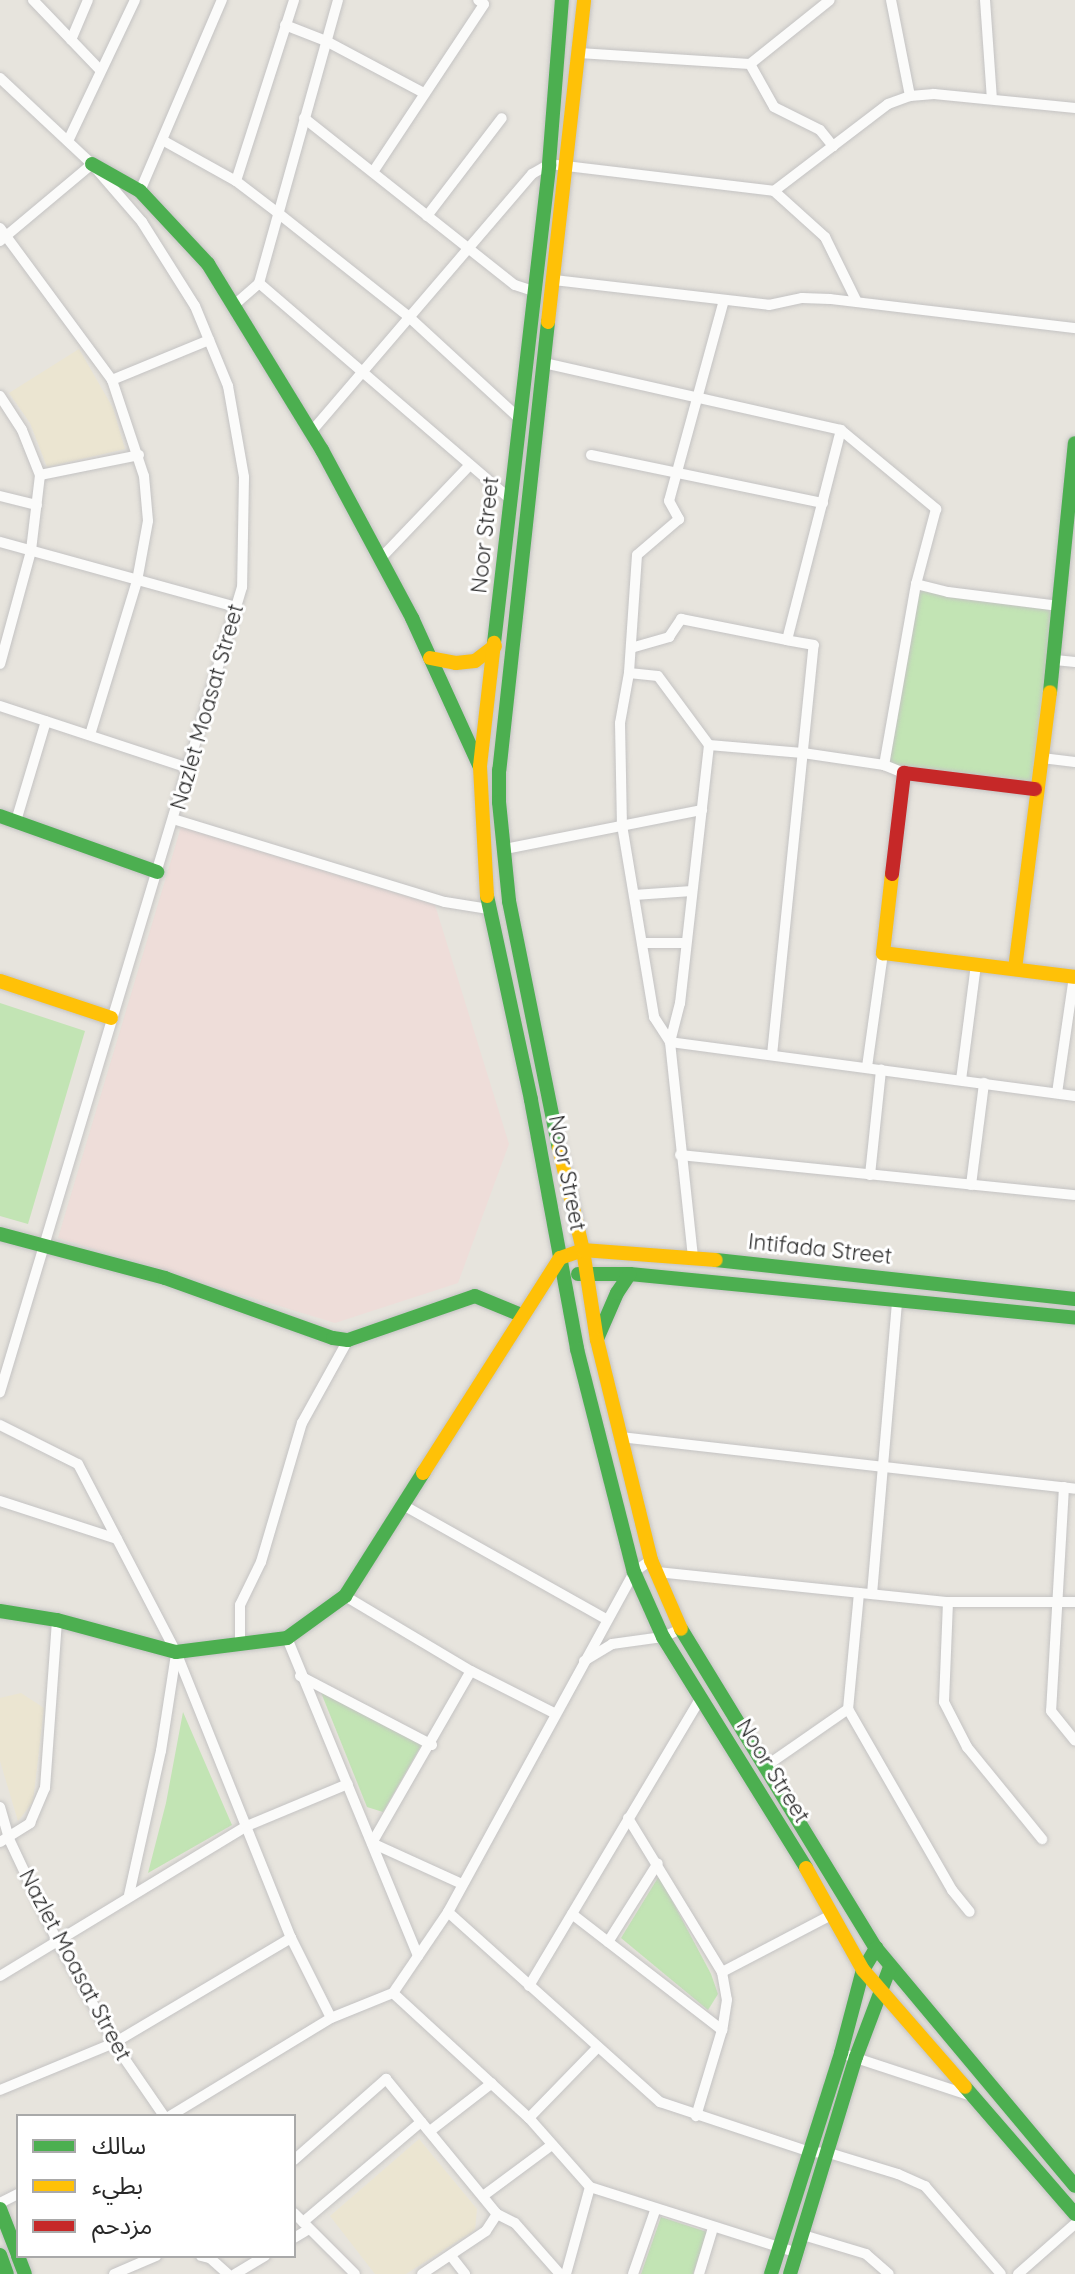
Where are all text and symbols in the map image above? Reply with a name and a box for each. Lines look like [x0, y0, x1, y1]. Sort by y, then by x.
street label: Noor Street [466, 475, 504, 595]
street label: Nazlet Moasat Street [165, 601, 249, 813]
street label: Noor Street [543, 1113, 591, 1233]
street label: Intifada Street [747, 1228, 893, 1270]
street label: Noor Street [731, 1714, 815, 1828]
street label: Nazlet Moasat Street [13, 1865, 137, 2065]
legend [16, 2114, 296, 2258]
text: سالك [92, 2130, 146, 2160]
text: بطيء [92, 2170, 143, 2200]
text: مزدحم [92, 2210, 152, 2240]

